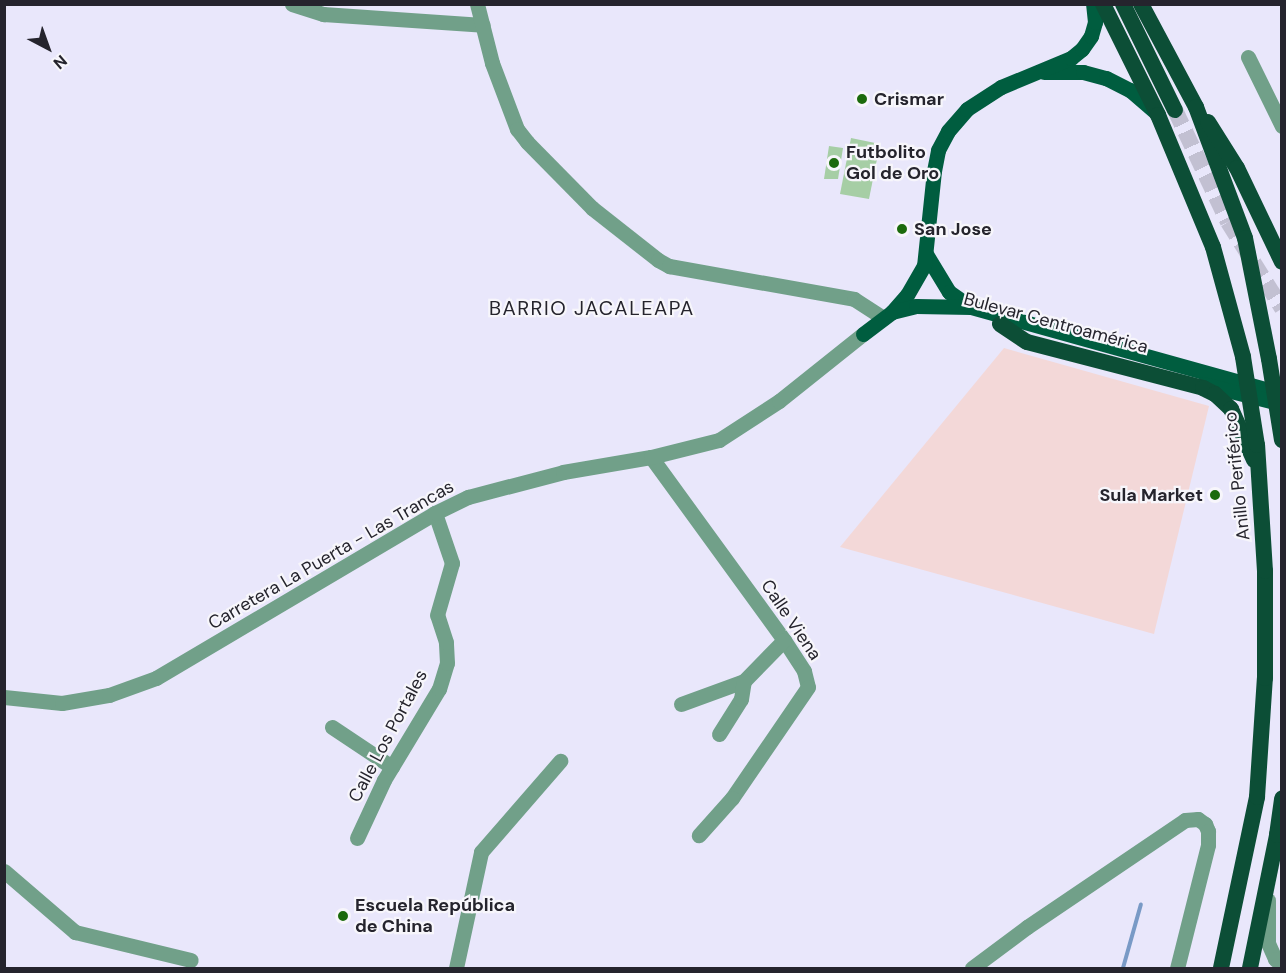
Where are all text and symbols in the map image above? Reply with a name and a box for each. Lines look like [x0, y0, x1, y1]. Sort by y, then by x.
north arrow [18, 18, 78, 78]
text: N [49, 50, 71, 74]
place label: Crismar [874, 88, 944, 110]
marker: Crismar [855, 92, 869, 106]
place label: Futbolito Gol de Oro [846, 142, 939, 184]
marker: Futbolito Gol de Oro [827, 156, 841, 170]
place label: San Jose [914, 218, 992, 240]
marker: San Jose [895, 222, 909, 236]
street label: Bulevar Centroamérica [961, 288, 1151, 358]
district label: BARRIO JACALEAPA [489, 296, 695, 320]
street label: Anillo Periférico [1220, 411, 1254, 541]
street label: Carretera La Puerta - Las Trancas [204, 476, 458, 634]
place label: Sula Market [1099, 484, 1203, 506]
marker: Sula Market [1208, 488, 1222, 502]
street label: Calle Viena [756, 576, 826, 664]
street label: Calle Los Portales [344, 666, 432, 806]
place label: Escuela República de China [355, 895, 515, 938]
marker: Escuela República de China [336, 909, 350, 923]

